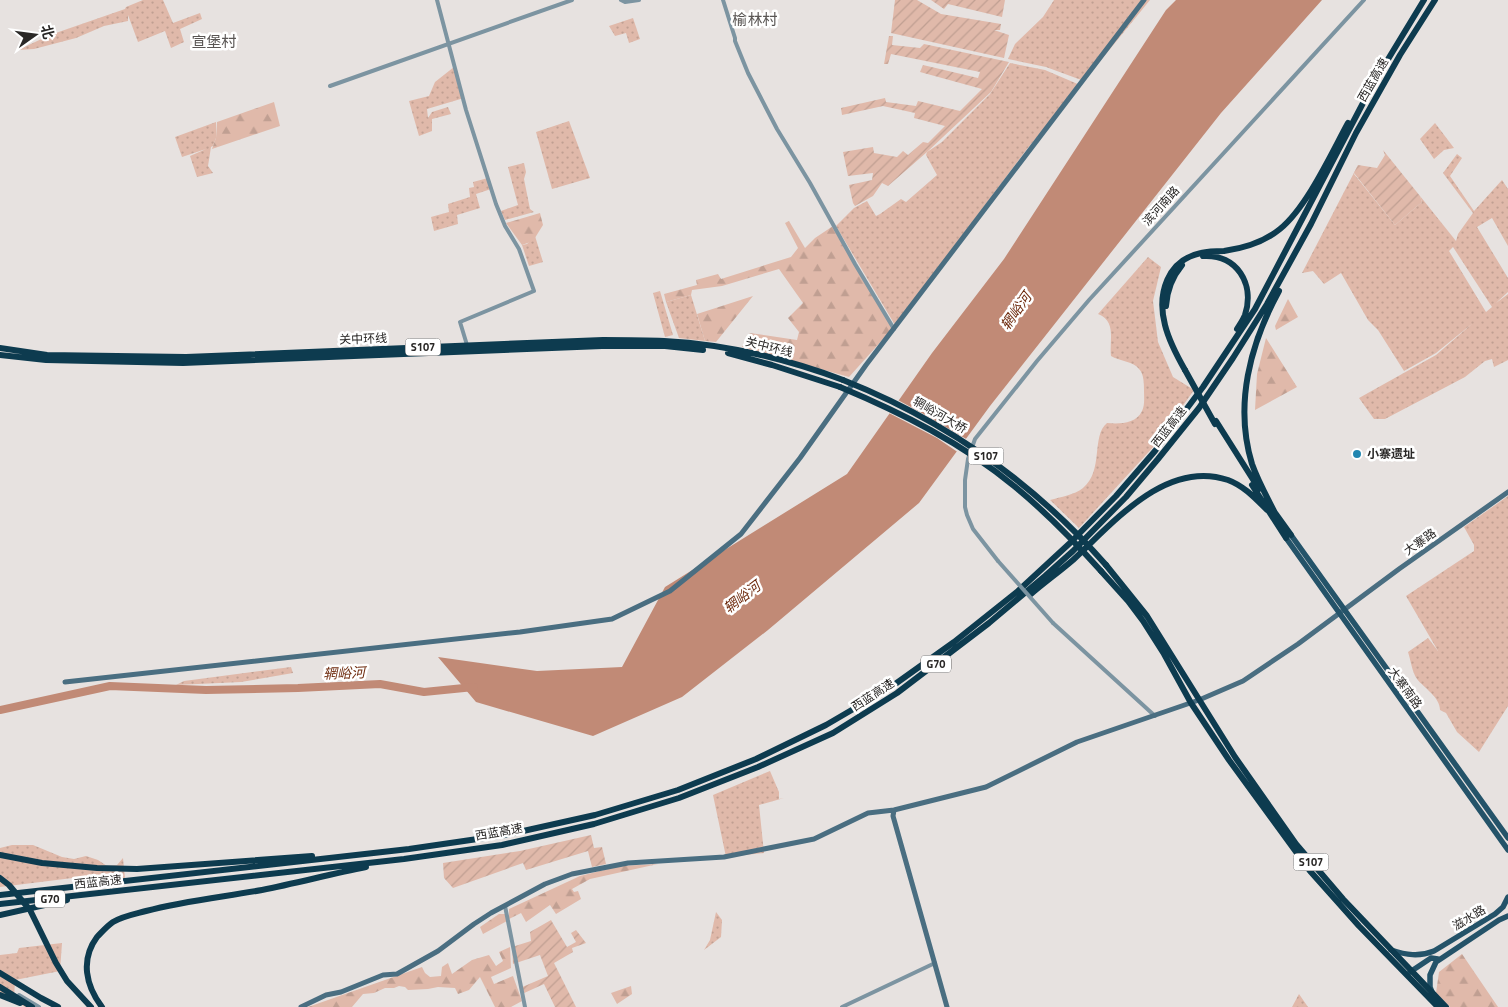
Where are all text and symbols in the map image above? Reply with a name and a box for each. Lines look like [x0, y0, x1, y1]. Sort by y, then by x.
district label: 榆林村 [732, 8, 778, 31]
north arrow [10, 10, 60, 60]
text: 北 [36, 22, 60, 41]
district label: 宣堡村 [191, 30, 237, 53]
street label: 西蓝高速 [1352, 54, 1393, 105]
street label: 滨河南路 [1138, 181, 1184, 230]
water label: 辋峪河 [995, 285, 1038, 334]
street label: 关中环线 [339, 328, 387, 349]
street label: 关中环线 [744, 331, 795, 362]
road number: S107 [406, 338, 440, 356]
street label: 辋峪河大桥 [910, 391, 971, 438]
street label: 西蓝高速 [1146, 402, 1191, 451]
place label: 小寨遗址 [1367, 444, 1415, 463]
road number: S107 [968, 448, 1004, 464]
marker: 小寨遗址 [1351, 448, 1363, 460]
street label: 大寨路 [1400, 523, 1440, 560]
water label: 辋峪河 [719, 574, 767, 618]
road number: G70 [921, 656, 951, 672]
water label: 辋峪河 [323, 661, 368, 684]
street label: 大寨南路 [1384, 663, 1427, 713]
street label: 西蓝高速 [847, 674, 898, 716]
street label: 西蓝高速 [474, 818, 524, 845]
road number: S107 [1294, 854, 1328, 870]
street label: 西蓝高速 [73, 870, 123, 893]
road number: G70 [35, 891, 65, 908]
street label: 滋水路 [1448, 900, 1489, 935]

